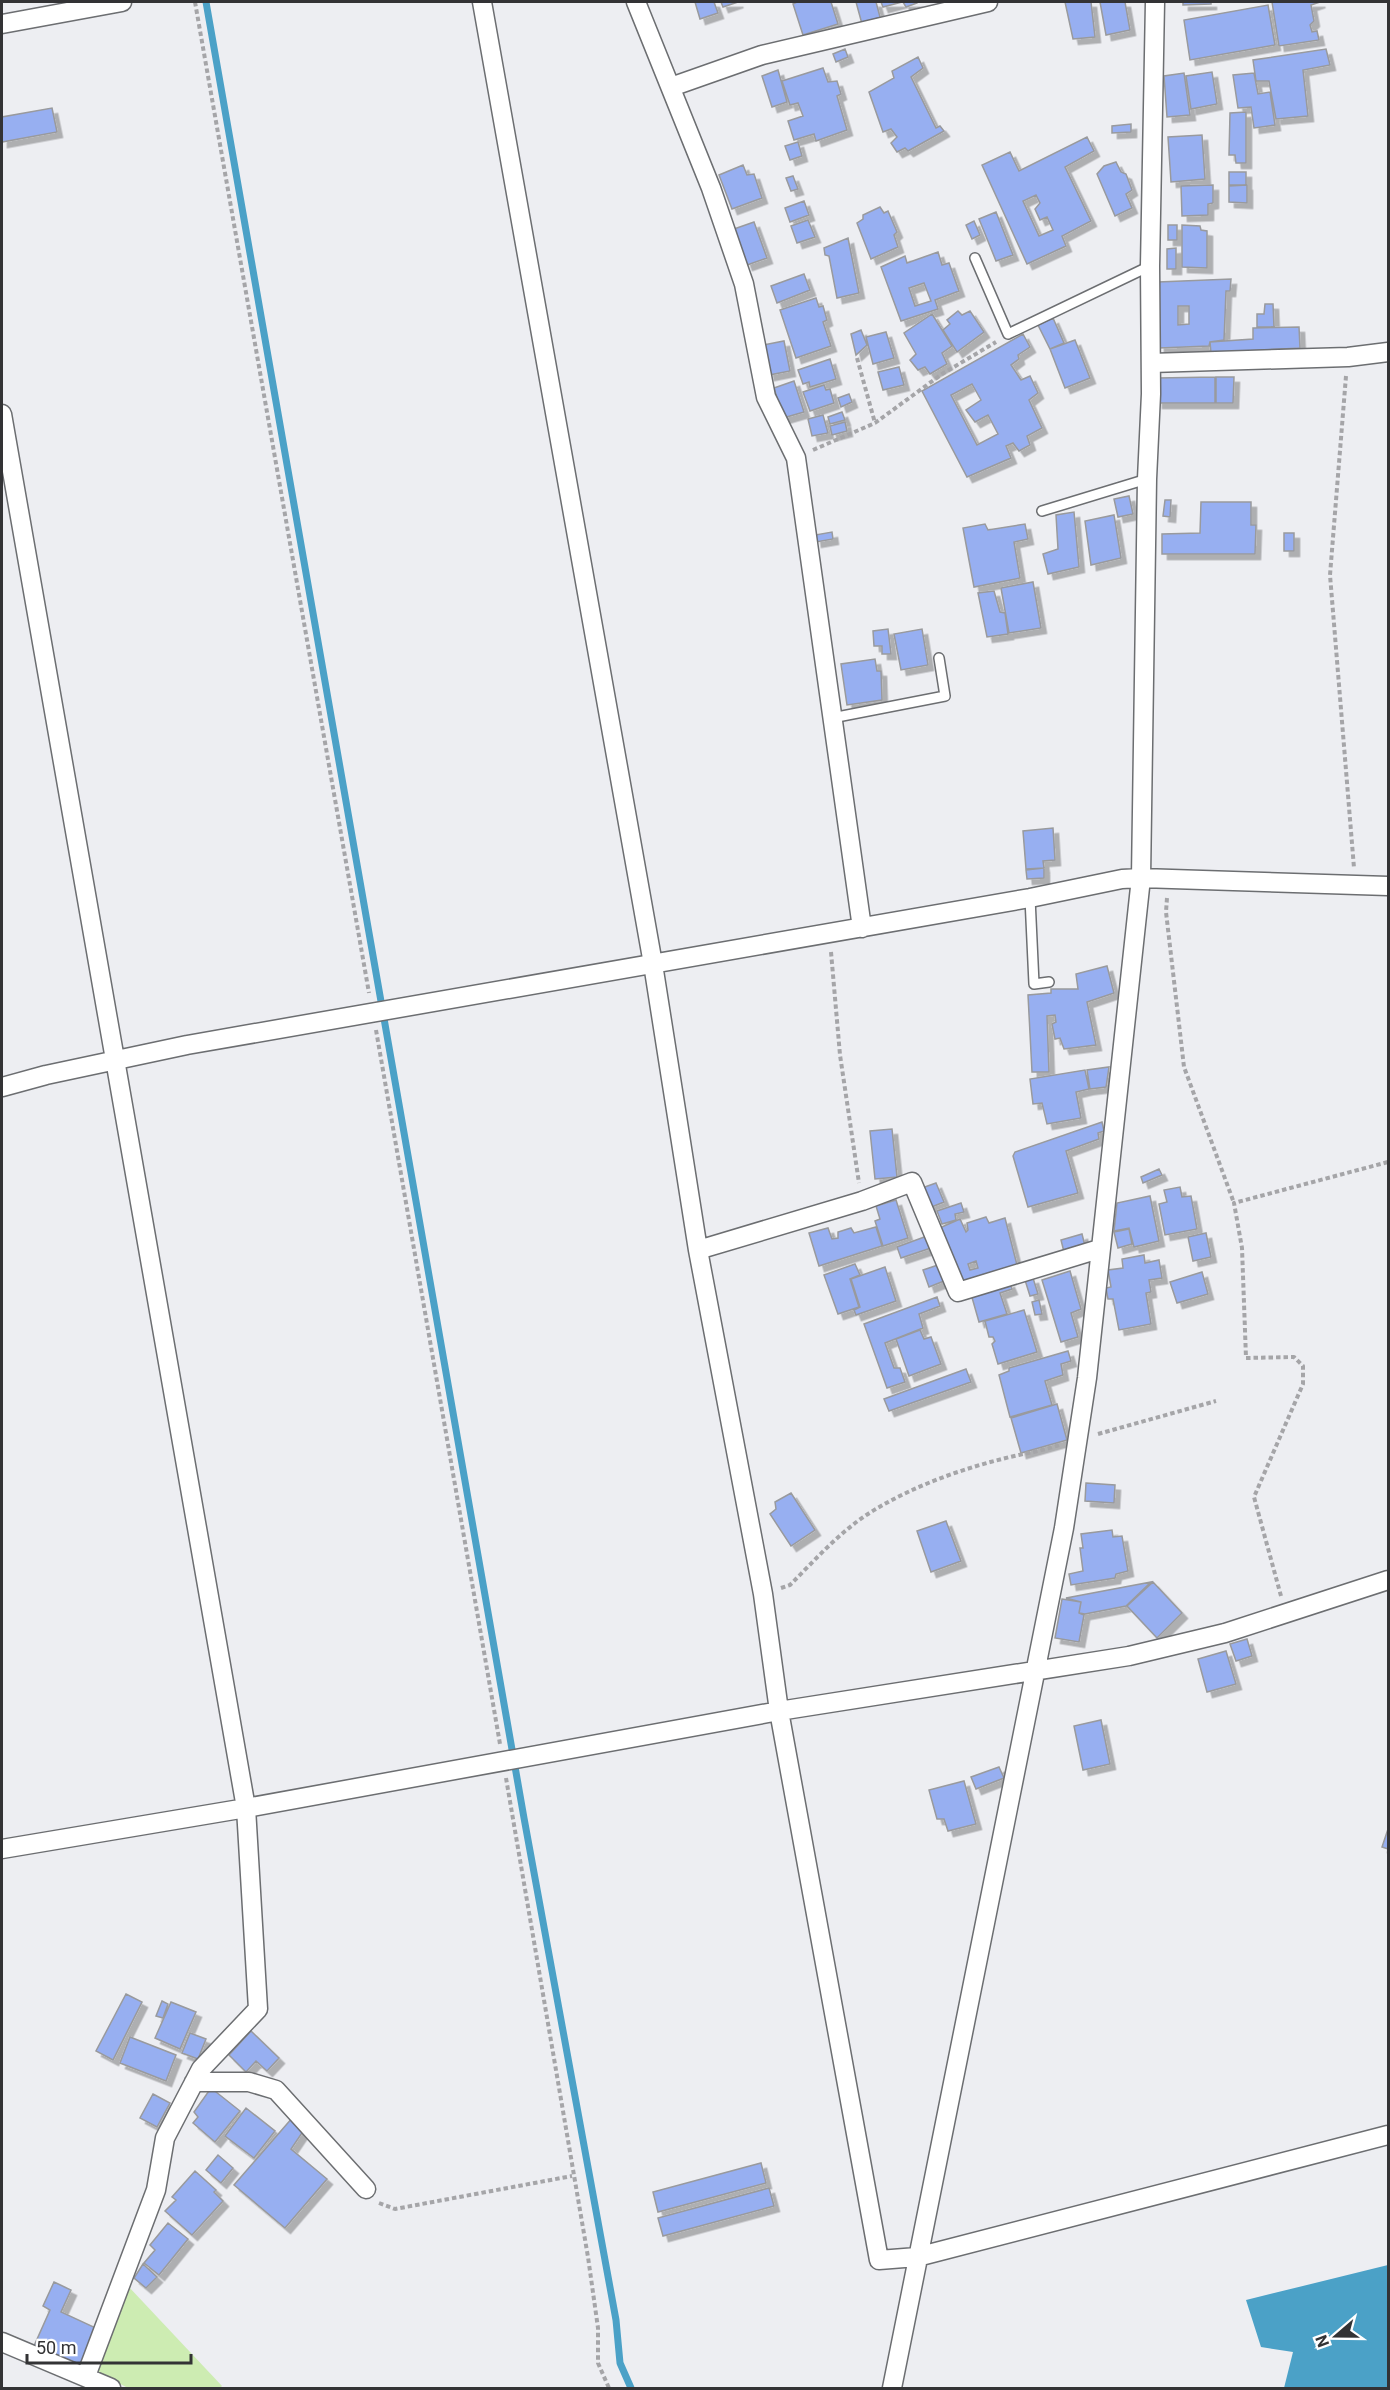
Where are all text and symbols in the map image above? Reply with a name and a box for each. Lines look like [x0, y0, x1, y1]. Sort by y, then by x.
north arrow [1306, 2306, 1366, 2366]
scale bar [27, 2327, 190, 2365]
text: N [1312, 2332, 1333, 2350]
text: 50 m [36, 2337, 76, 2358]

